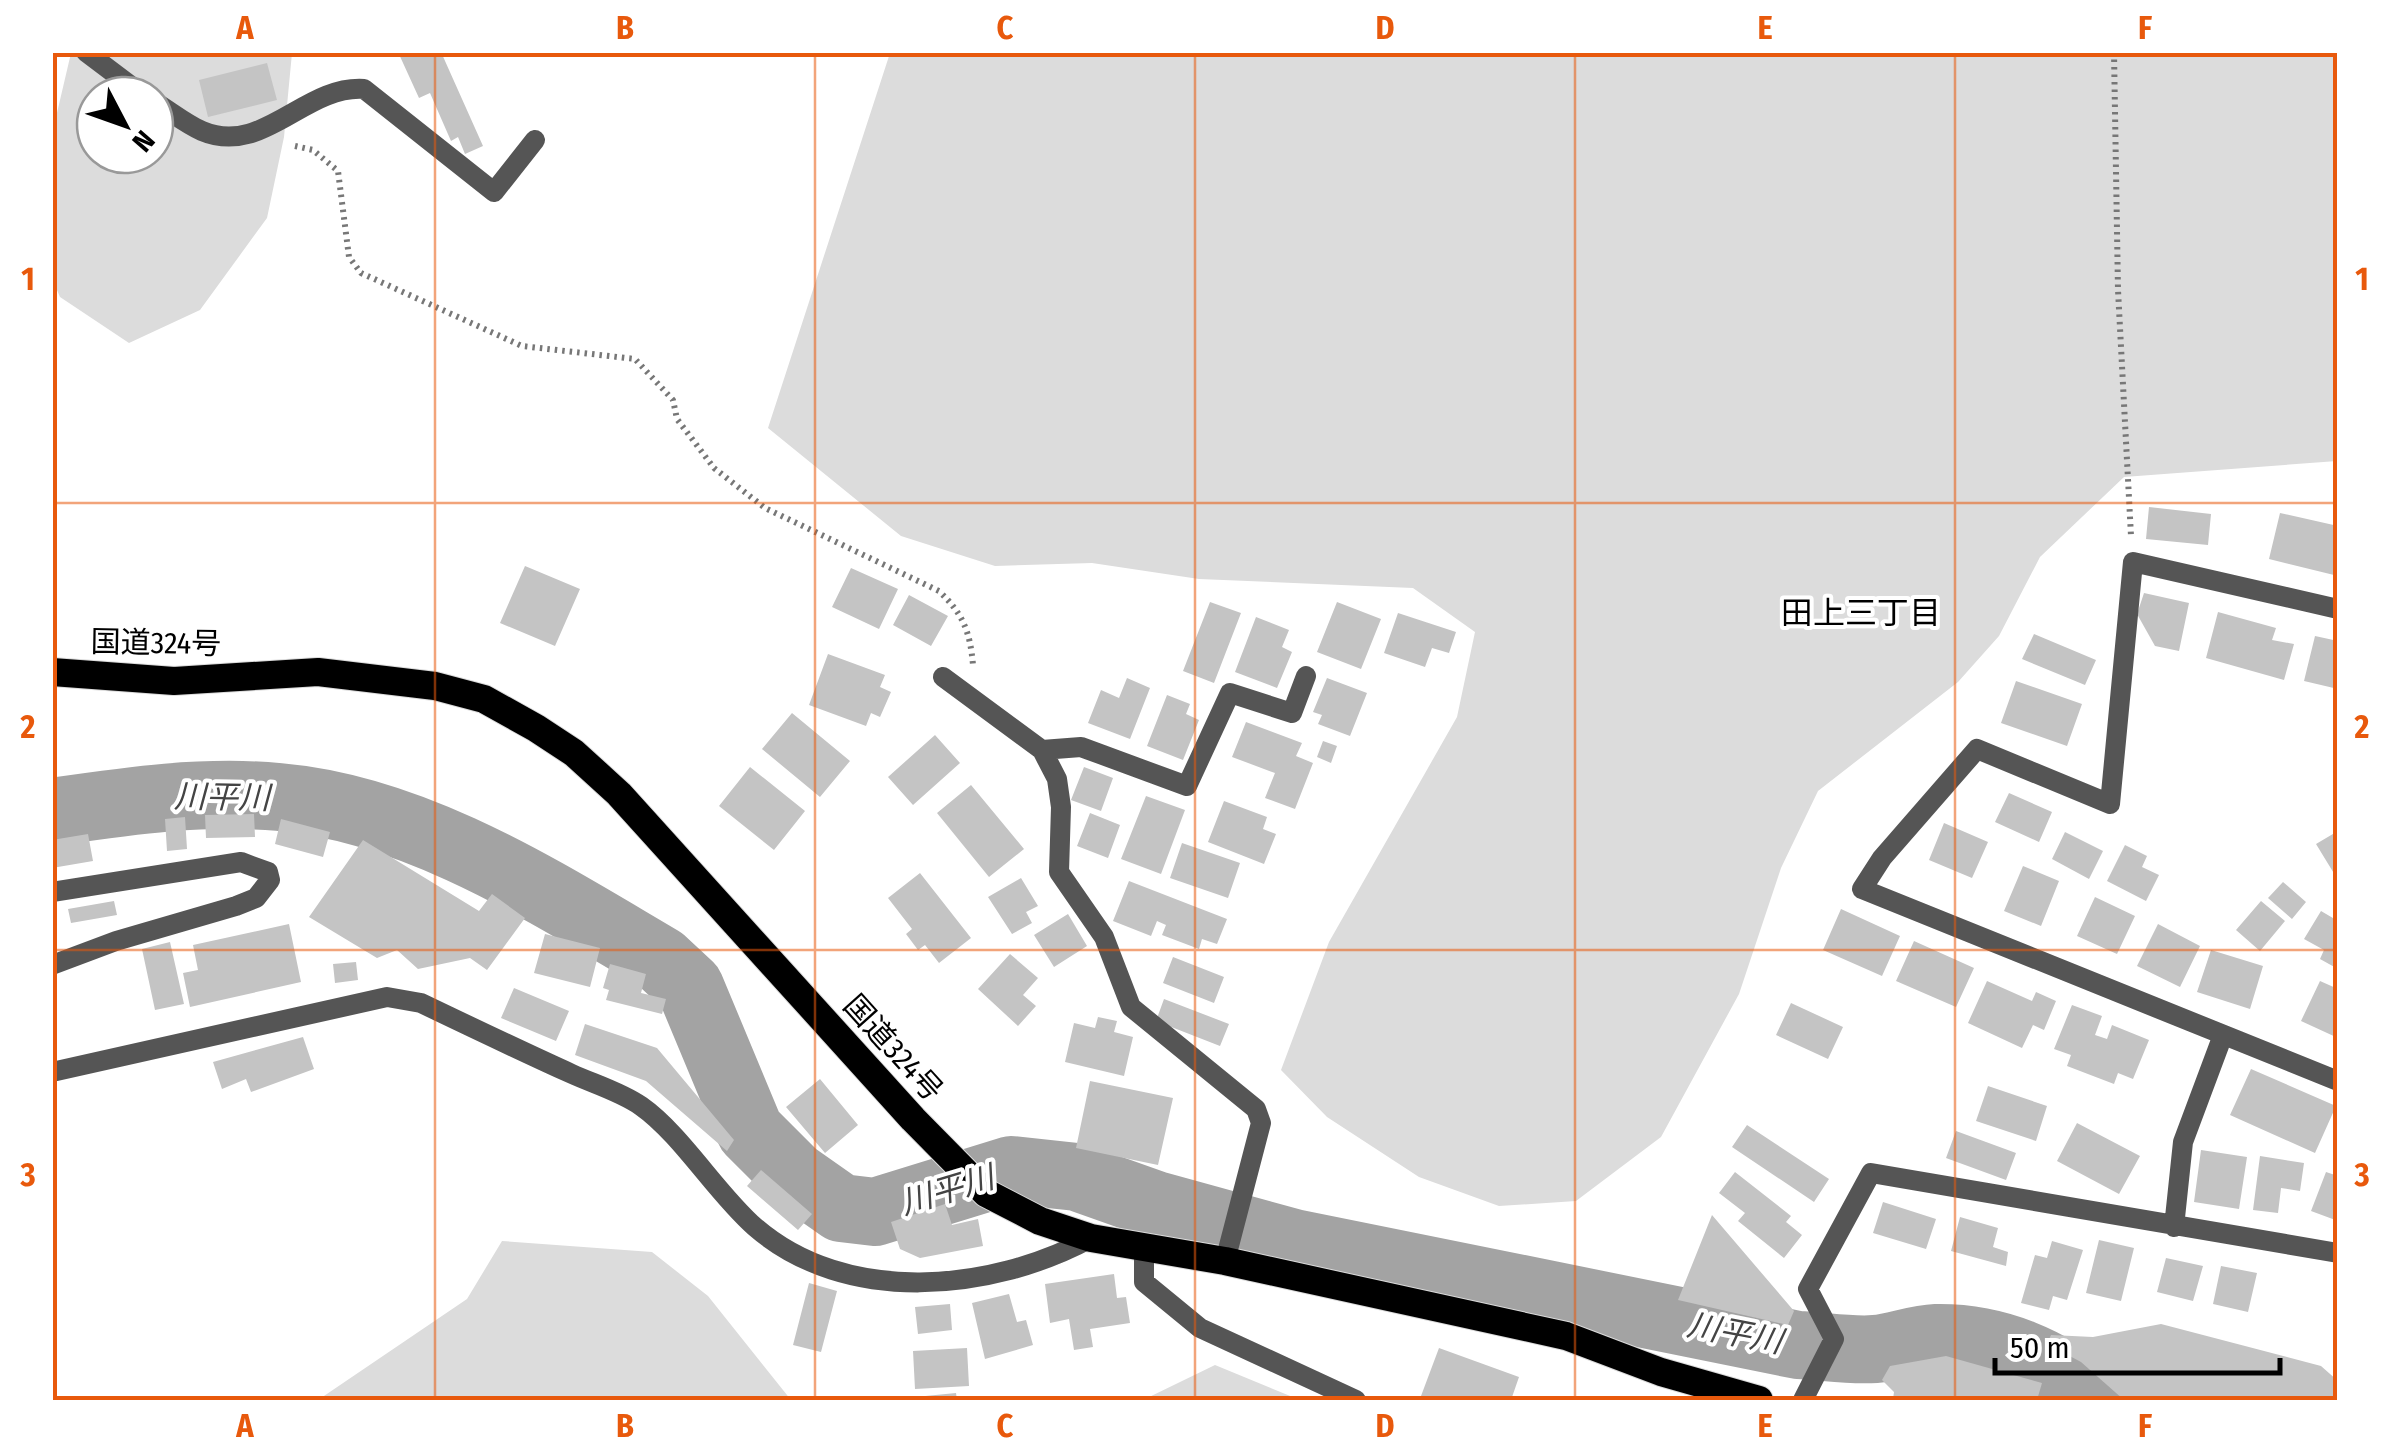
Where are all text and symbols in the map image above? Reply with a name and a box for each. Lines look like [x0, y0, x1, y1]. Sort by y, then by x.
text: A [235, 9, 254, 47]
text: B [616, 9, 634, 47]
text: C [997, 9, 1014, 47]
text: D [1375, 9, 1395, 47]
text: E [1757, 9, 1773, 47]
text: F [2138, 9, 2152, 47]
north arrow [75, 75, 175, 175]
text: N [126, 124, 161, 158]
text: 1 [21, 260, 35, 298]
text: 1 [2355, 260, 2369, 298]
district label: 田上三丁目 [1781, 594, 1941, 632]
street label: 国道324号 [90, 624, 222, 662]
text: 2 [20, 708, 36, 746]
text: 2 [2354, 708, 2370, 746]
water label: 川平川 [174, 777, 273, 817]
street label: 国道324号 [836, 987, 950, 1109]
text: 3 [19, 1156, 36, 1194]
text: 3 [2353, 1156, 2370, 1194]
water label: 川平川 [896, 1157, 1001, 1222]
water label: 川平川 [1684, 1305, 1789, 1361]
scale bar [1995, 1313, 2280, 1375]
text: 50 m [2010, 1330, 2070, 1366]
text: A [235, 1407, 254, 1445]
text: B [616, 1407, 634, 1445]
text: C [997, 1407, 1014, 1445]
text: D [1375, 1407, 1395, 1445]
text: E [1757, 1407, 1773, 1445]
text: F [2138, 1407, 2152, 1445]

